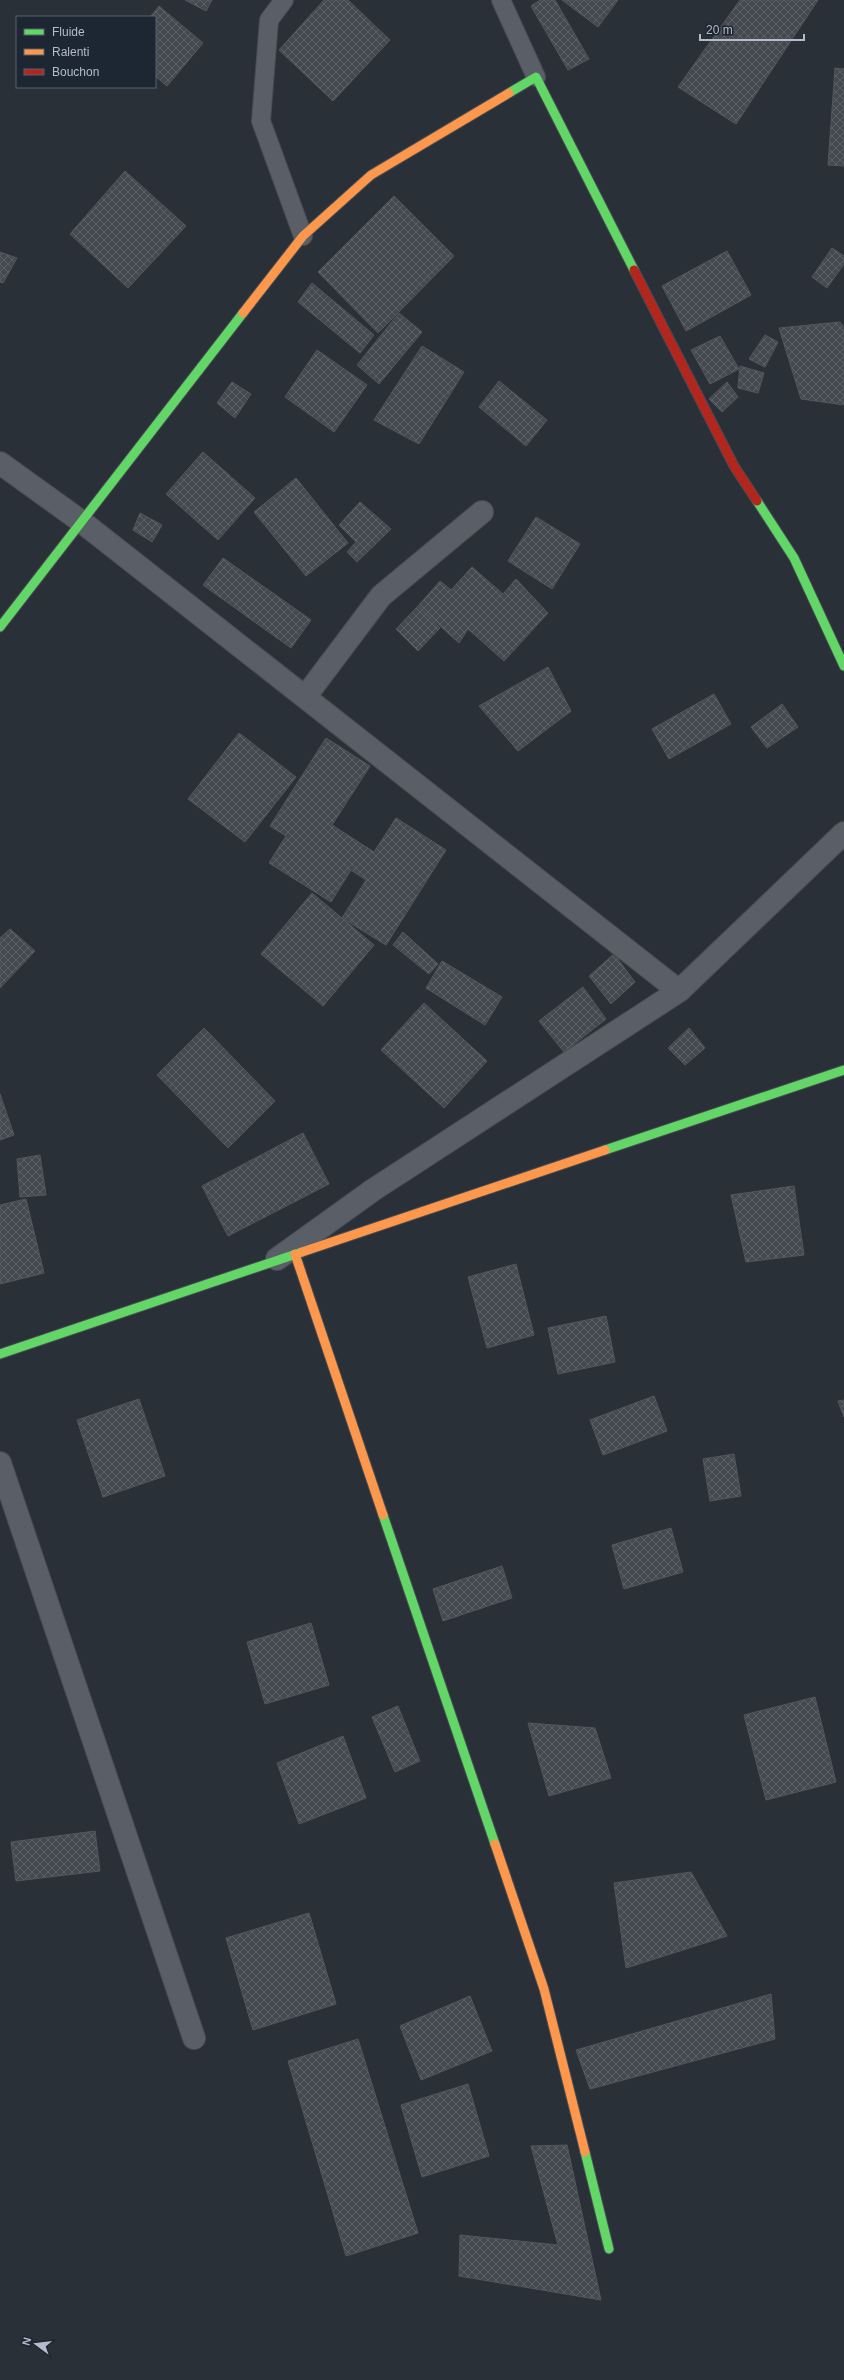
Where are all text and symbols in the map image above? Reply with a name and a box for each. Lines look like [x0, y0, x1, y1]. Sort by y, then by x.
legend [16, 16, 156, 88]
scale bar [700, 16, 804, 42]
text: 20 m [706, 23, 733, 37]
text: Fluide [52, 25, 85, 39]
text: Ralenti [52, 45, 89, 59]
text: Bouchon [52, 65, 99, 79]
north arrow [16, 2324, 56, 2364]
text: N [20, 2336, 33, 2347]

